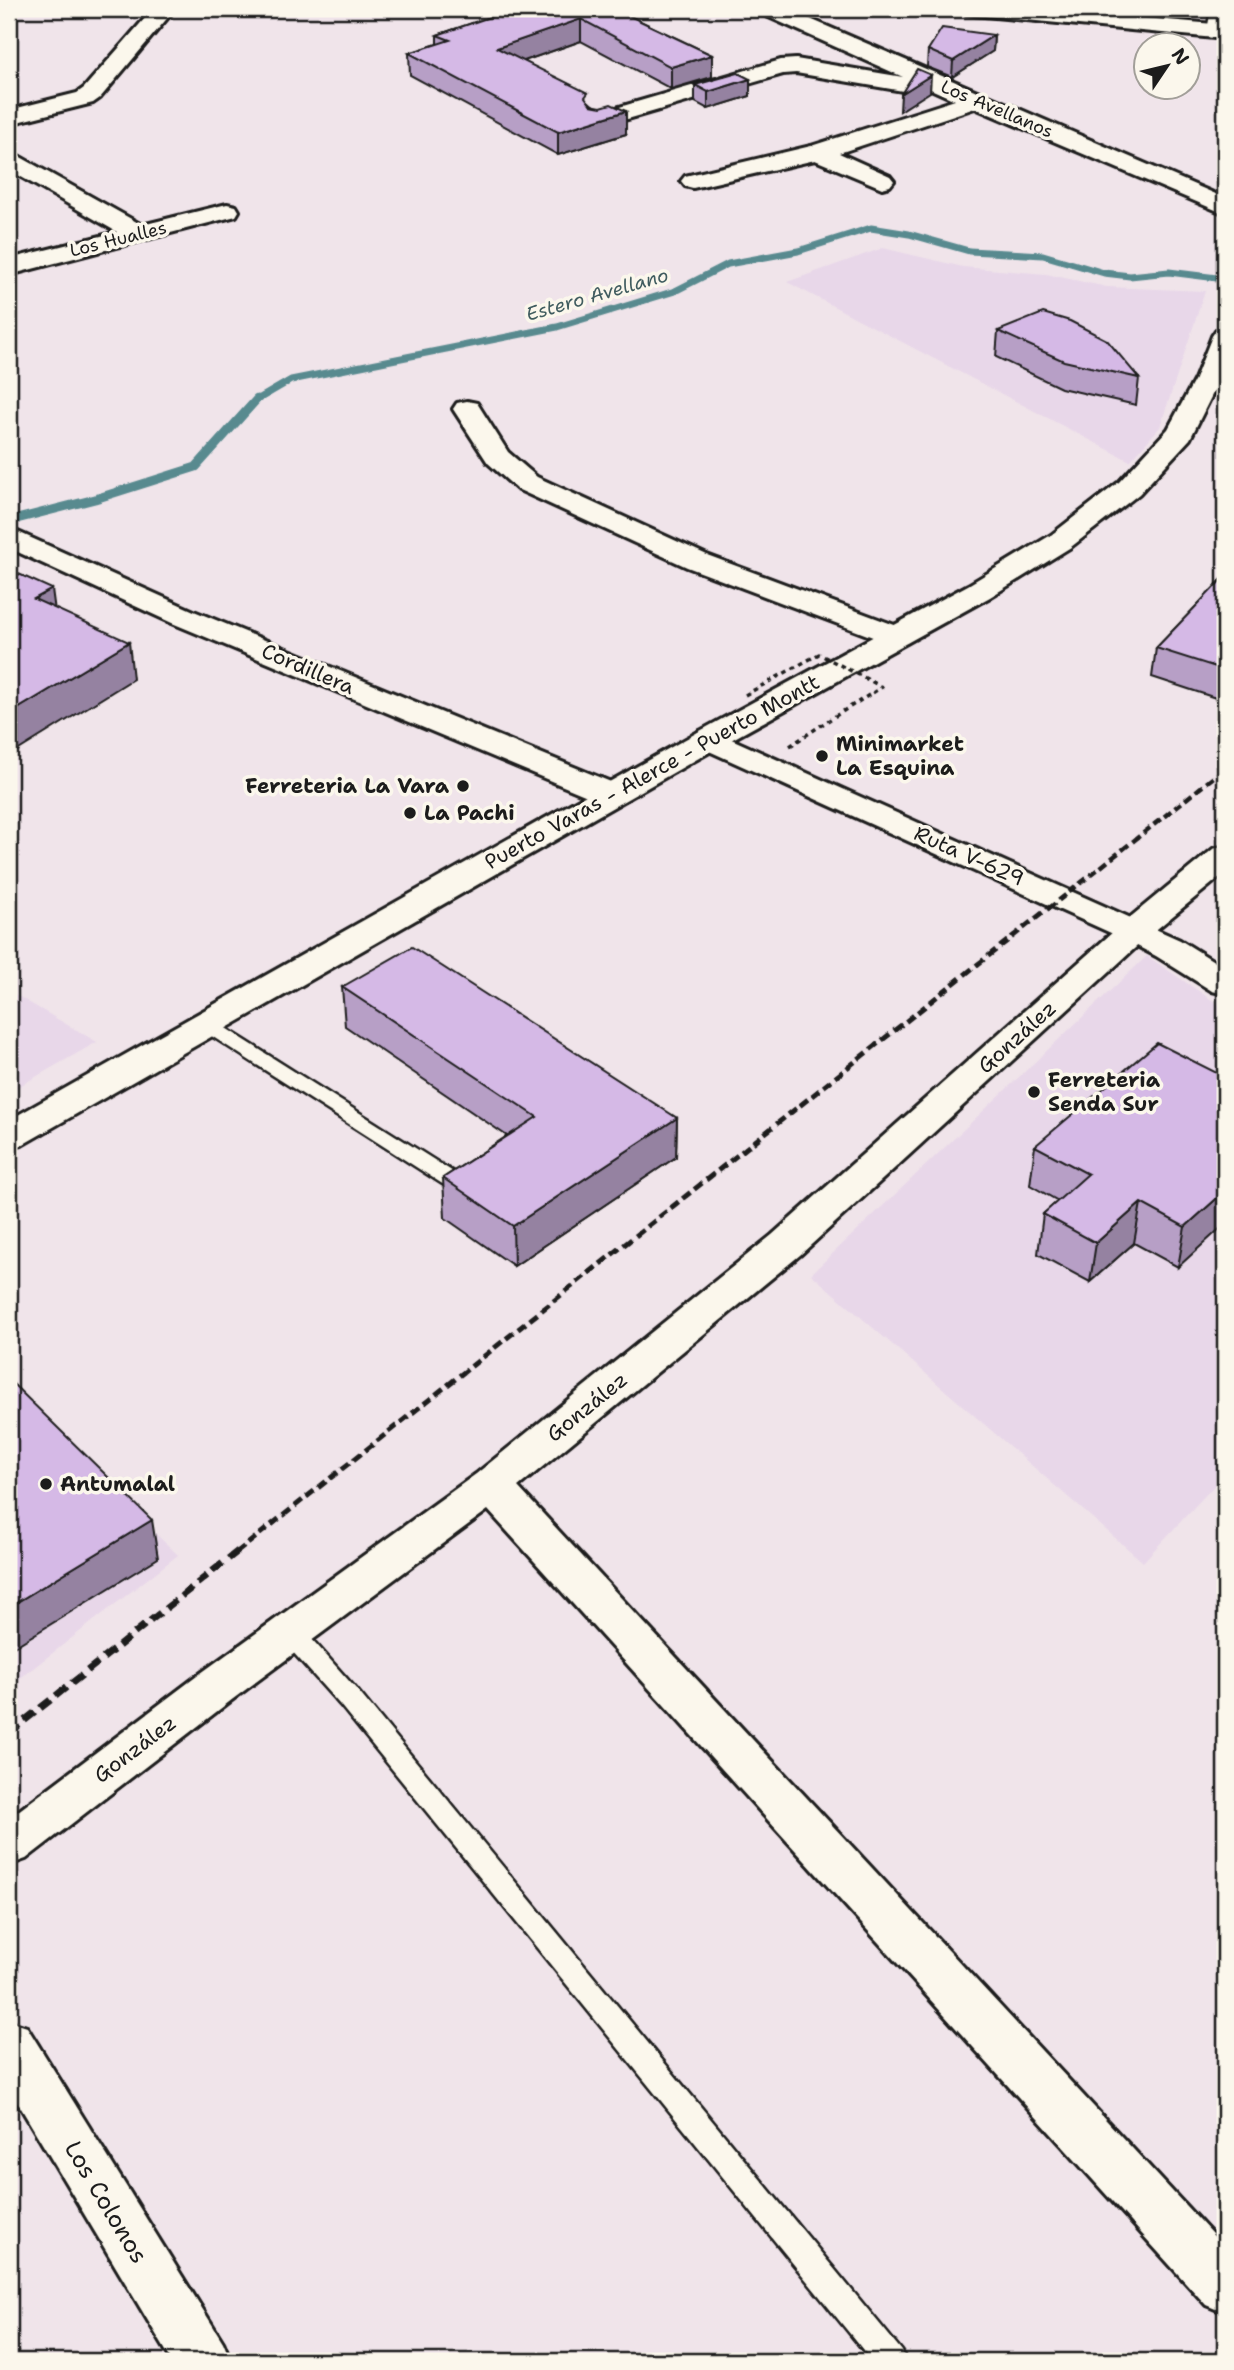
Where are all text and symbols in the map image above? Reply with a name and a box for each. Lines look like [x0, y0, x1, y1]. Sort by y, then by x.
north arrow [1132, 32, 1202, 102]
text: N [1166, 43, 1195, 70]
street label: Los Avellanos [937, 75, 1057, 143]
street label: Los Hualles [67, 215, 169, 263]
water label: Estero Avellano [523, 262, 671, 327]
street label: Cordillera [257, 637, 359, 701]
street label: Puerto Varas - Alerce - Puerto Montt [480, 668, 824, 876]
place label: Minimarket La Esquina [836, 730, 964, 782]
marker: Minimarket La Esquina [814, 748, 830, 764]
place label: Ferreteria La Vara [245, 772, 450, 800]
marker: Ferreteria La Vara [455, 778, 471, 794]
place label: La Pachi [424, 799, 515, 827]
marker: La Pachi [402, 805, 418, 821]
street label: Ruta V-629 [910, 819, 1028, 893]
street label: González [972, 994, 1062, 1080]
place label: Ferreteria Senda Sur [1048, 1066, 1161, 1118]
marker: Ferreteria Senda Sur [1026, 1084, 1042, 1100]
street label: González [541, 1366, 633, 1448]
place label: Antumalal [60, 1470, 175, 1498]
marker: Antumalal [38, 1476, 54, 1492]
street label: González [88, 1709, 182, 1789]
street label: Los Colonos [57, 2135, 155, 2269]

